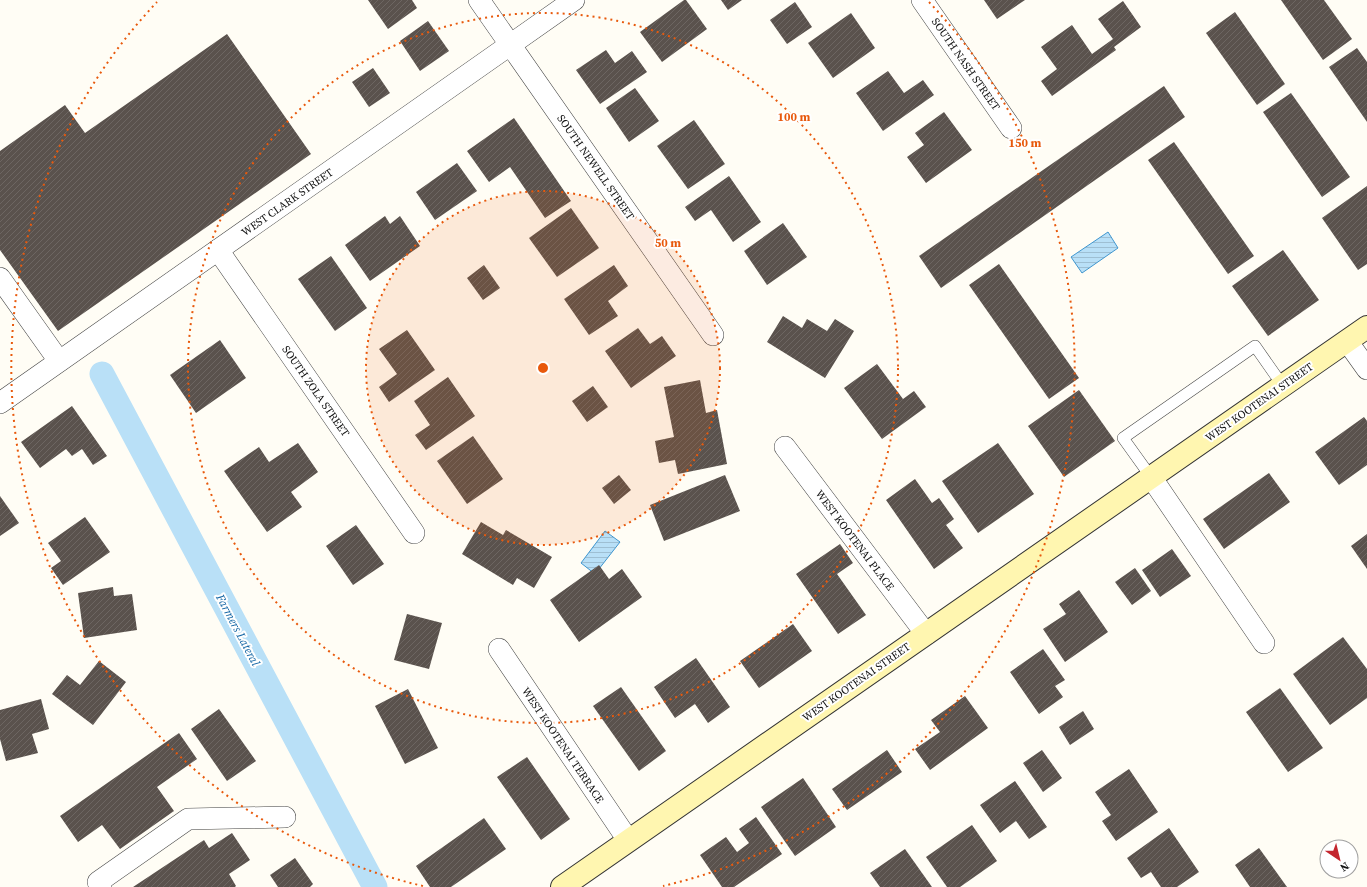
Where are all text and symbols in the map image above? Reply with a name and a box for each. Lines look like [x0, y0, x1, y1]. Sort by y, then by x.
street label: SOUTH NASH STREET [928, 15, 1003, 114]
text: 100 m [778, 109, 811, 125]
street label: SOUTH NEWELL STREET [554, 112, 638, 223]
text: 150 m [1009, 135, 1042, 151]
street label: WEST CLARK STREET [238, 165, 336, 240]
text: 50 m [655, 235, 681, 251]
street label: SOUTH ZOLA STREET [278, 343, 353, 440]
street label: WEST KOOTENAI STREET [1202, 359, 1316, 445]
centre of rings [536, 361, 550, 375]
street label: WEST KOOTENAI PLACE [812, 487, 898, 594]
water label: Farmers Lateral [212, 590, 264, 669]
street label: WEST KOOTENAI STREET [799, 639, 913, 725]
street label: WEST KOOTENAI TERRACE [518, 684, 607, 807]
north arrow [1319, 839, 1359, 879]
text: N [1337, 858, 1352, 875]

